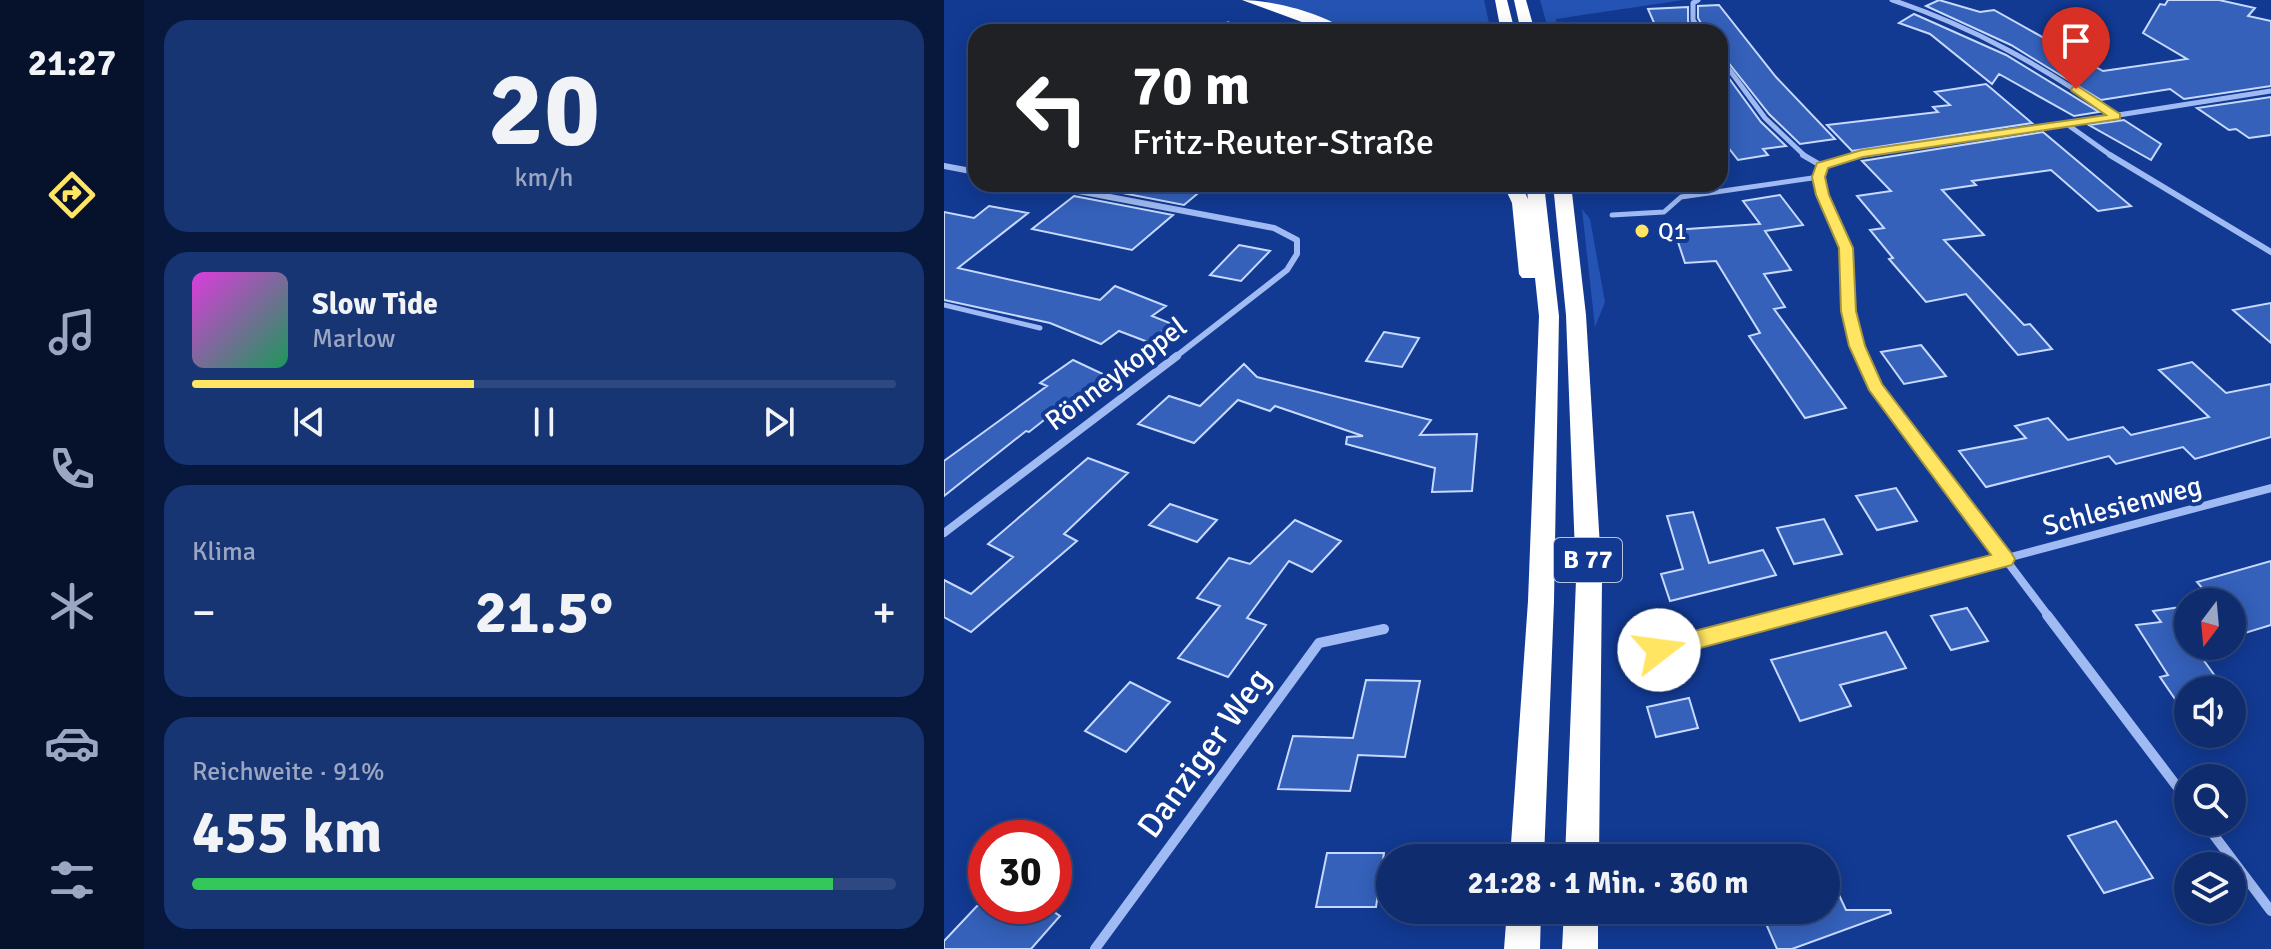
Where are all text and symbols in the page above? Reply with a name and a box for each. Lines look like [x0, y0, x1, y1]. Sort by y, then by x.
pin [2042, 7, 2110, 89]
icon: arrive [2054, 19, 2098, 63]
text: 21:27 [28, 41, 116, 86]
text: 20 [488, 46, 600, 174]
text: 70 m [1132, 51, 1250, 120]
icon: left [1000, 56, 1104, 160]
text: Fritz-Reuter-Straße [1132, 120, 1434, 165]
text: km/h [515, 162, 573, 194]
icon: directions [44, 167, 100, 223]
place label: Q1 [1658, 216, 1687, 246]
marker: Q1 [1633, 222, 1651, 240]
text: Slow Tide [312, 286, 438, 323]
icon: music [44, 304, 100, 360]
street label: Rönneykoppel [1039, 310, 1193, 438]
text: Marlow [312, 323, 395, 355]
icon: previous [287, 400, 331, 444]
icon: pause [522, 400, 566, 444]
icon: next [757, 400, 801, 444]
icon: phone [44, 441, 100, 497]
street label: Schlesienweg [2039, 468, 2205, 544]
text: Klima [192, 536, 256, 568]
road number: B 77 [1554, 538, 1622, 582]
text: 21.5° [475, 576, 613, 650]
icon: climate [44, 578, 100, 634]
text: − [192, 586, 216, 640]
text: + [872, 586, 896, 640]
north arrow [2174, 588, 2246, 660]
map controls [2174, 588, 2246, 924]
position arrow [1617, 608, 1701, 692]
street label: Danziger Weg [1128, 660, 1280, 846]
button: sound [2174, 676, 2246, 748]
icon: car [44, 715, 100, 771]
text: Reichweite · 91% [192, 756, 385, 788]
button: search [2174, 764, 2246, 836]
text: 455 km [192, 796, 382, 870]
speed limit sign: 30 [968, 820, 1072, 924]
icon: filters [44, 852, 100, 908]
button: layers [2174, 852, 2246, 924]
text: 21:28 · 1 Min. · 360 m [1467, 865, 1749, 902]

